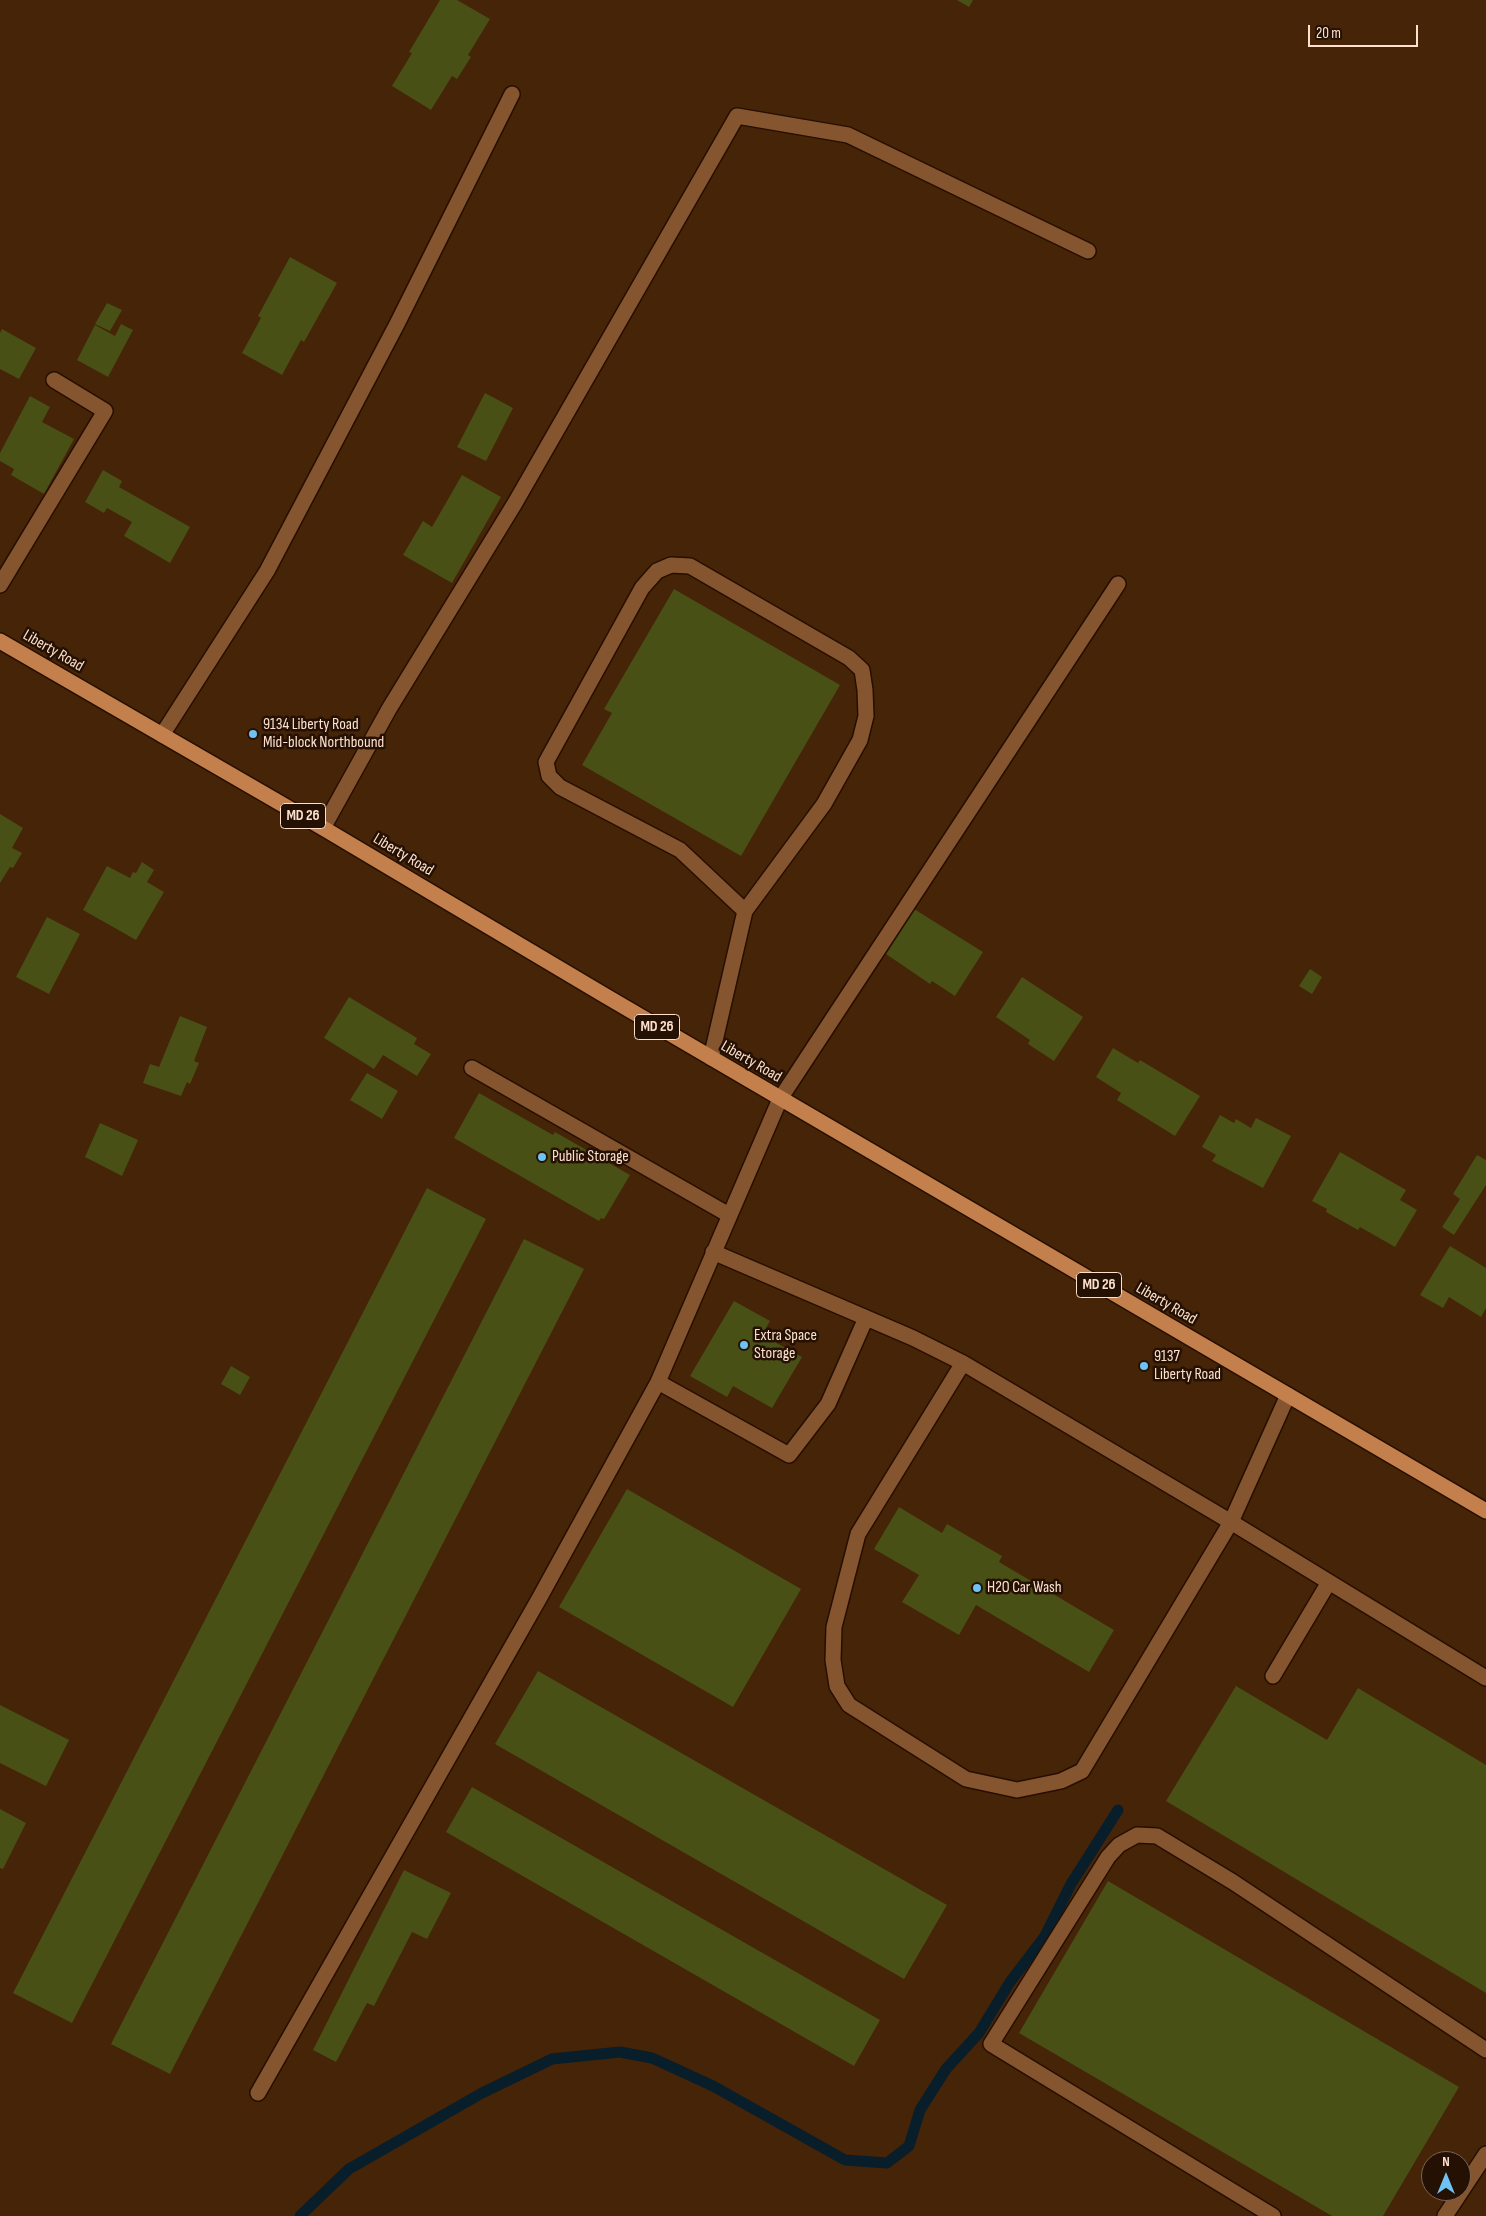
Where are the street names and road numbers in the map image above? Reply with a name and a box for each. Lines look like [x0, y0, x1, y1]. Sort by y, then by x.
street label: Liberty Road [19, 626, 87, 676]
road number: MD 26 [280, 804, 326, 828]
street label: Liberty Road [369, 830, 437, 880]
road number: MD 26 [634, 1014, 680, 1040]
street label: Liberty Road [717, 1037, 785, 1087]
road number: MD 26 [1076, 1272, 1122, 1298]
street label: Liberty Road [1132, 1279, 1200, 1329]

